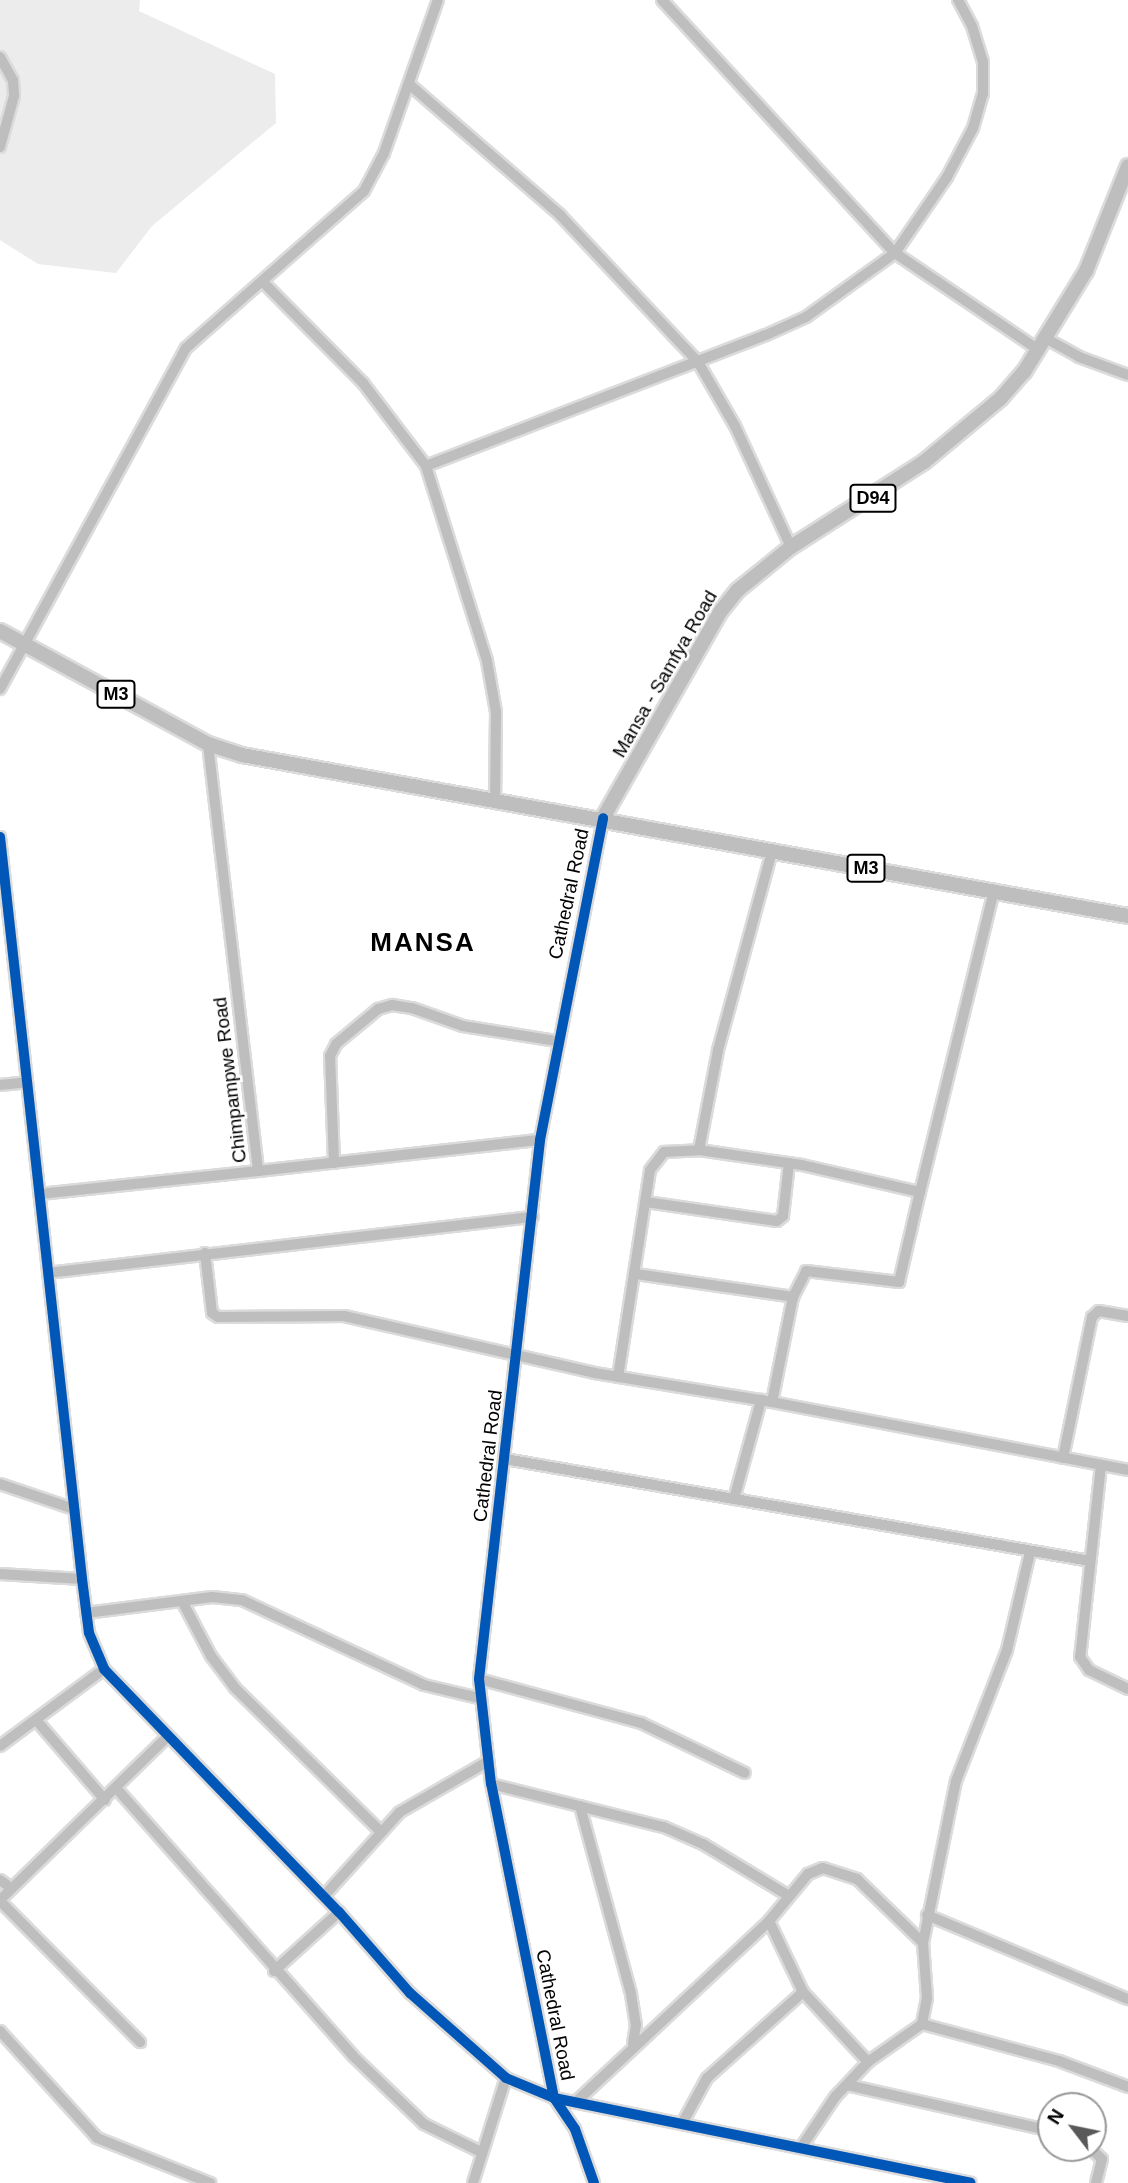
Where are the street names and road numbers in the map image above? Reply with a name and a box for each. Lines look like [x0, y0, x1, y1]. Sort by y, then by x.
road number: D94 [848, 484, 898, 512]
street label: Mansa - Samfya Road [608, 586, 722, 762]
road number: M3 [95, 680, 137, 708]
street label: Cathedral Road [544, 827, 594, 961]
road number: M3 [845, 854, 887, 882]
street label: Chimpampwe Road [209, 996, 251, 1164]
street label: Cathedral Road [469, 1389, 507, 1523]
street label: Cathedral Road [531, 1948, 579, 2082]

